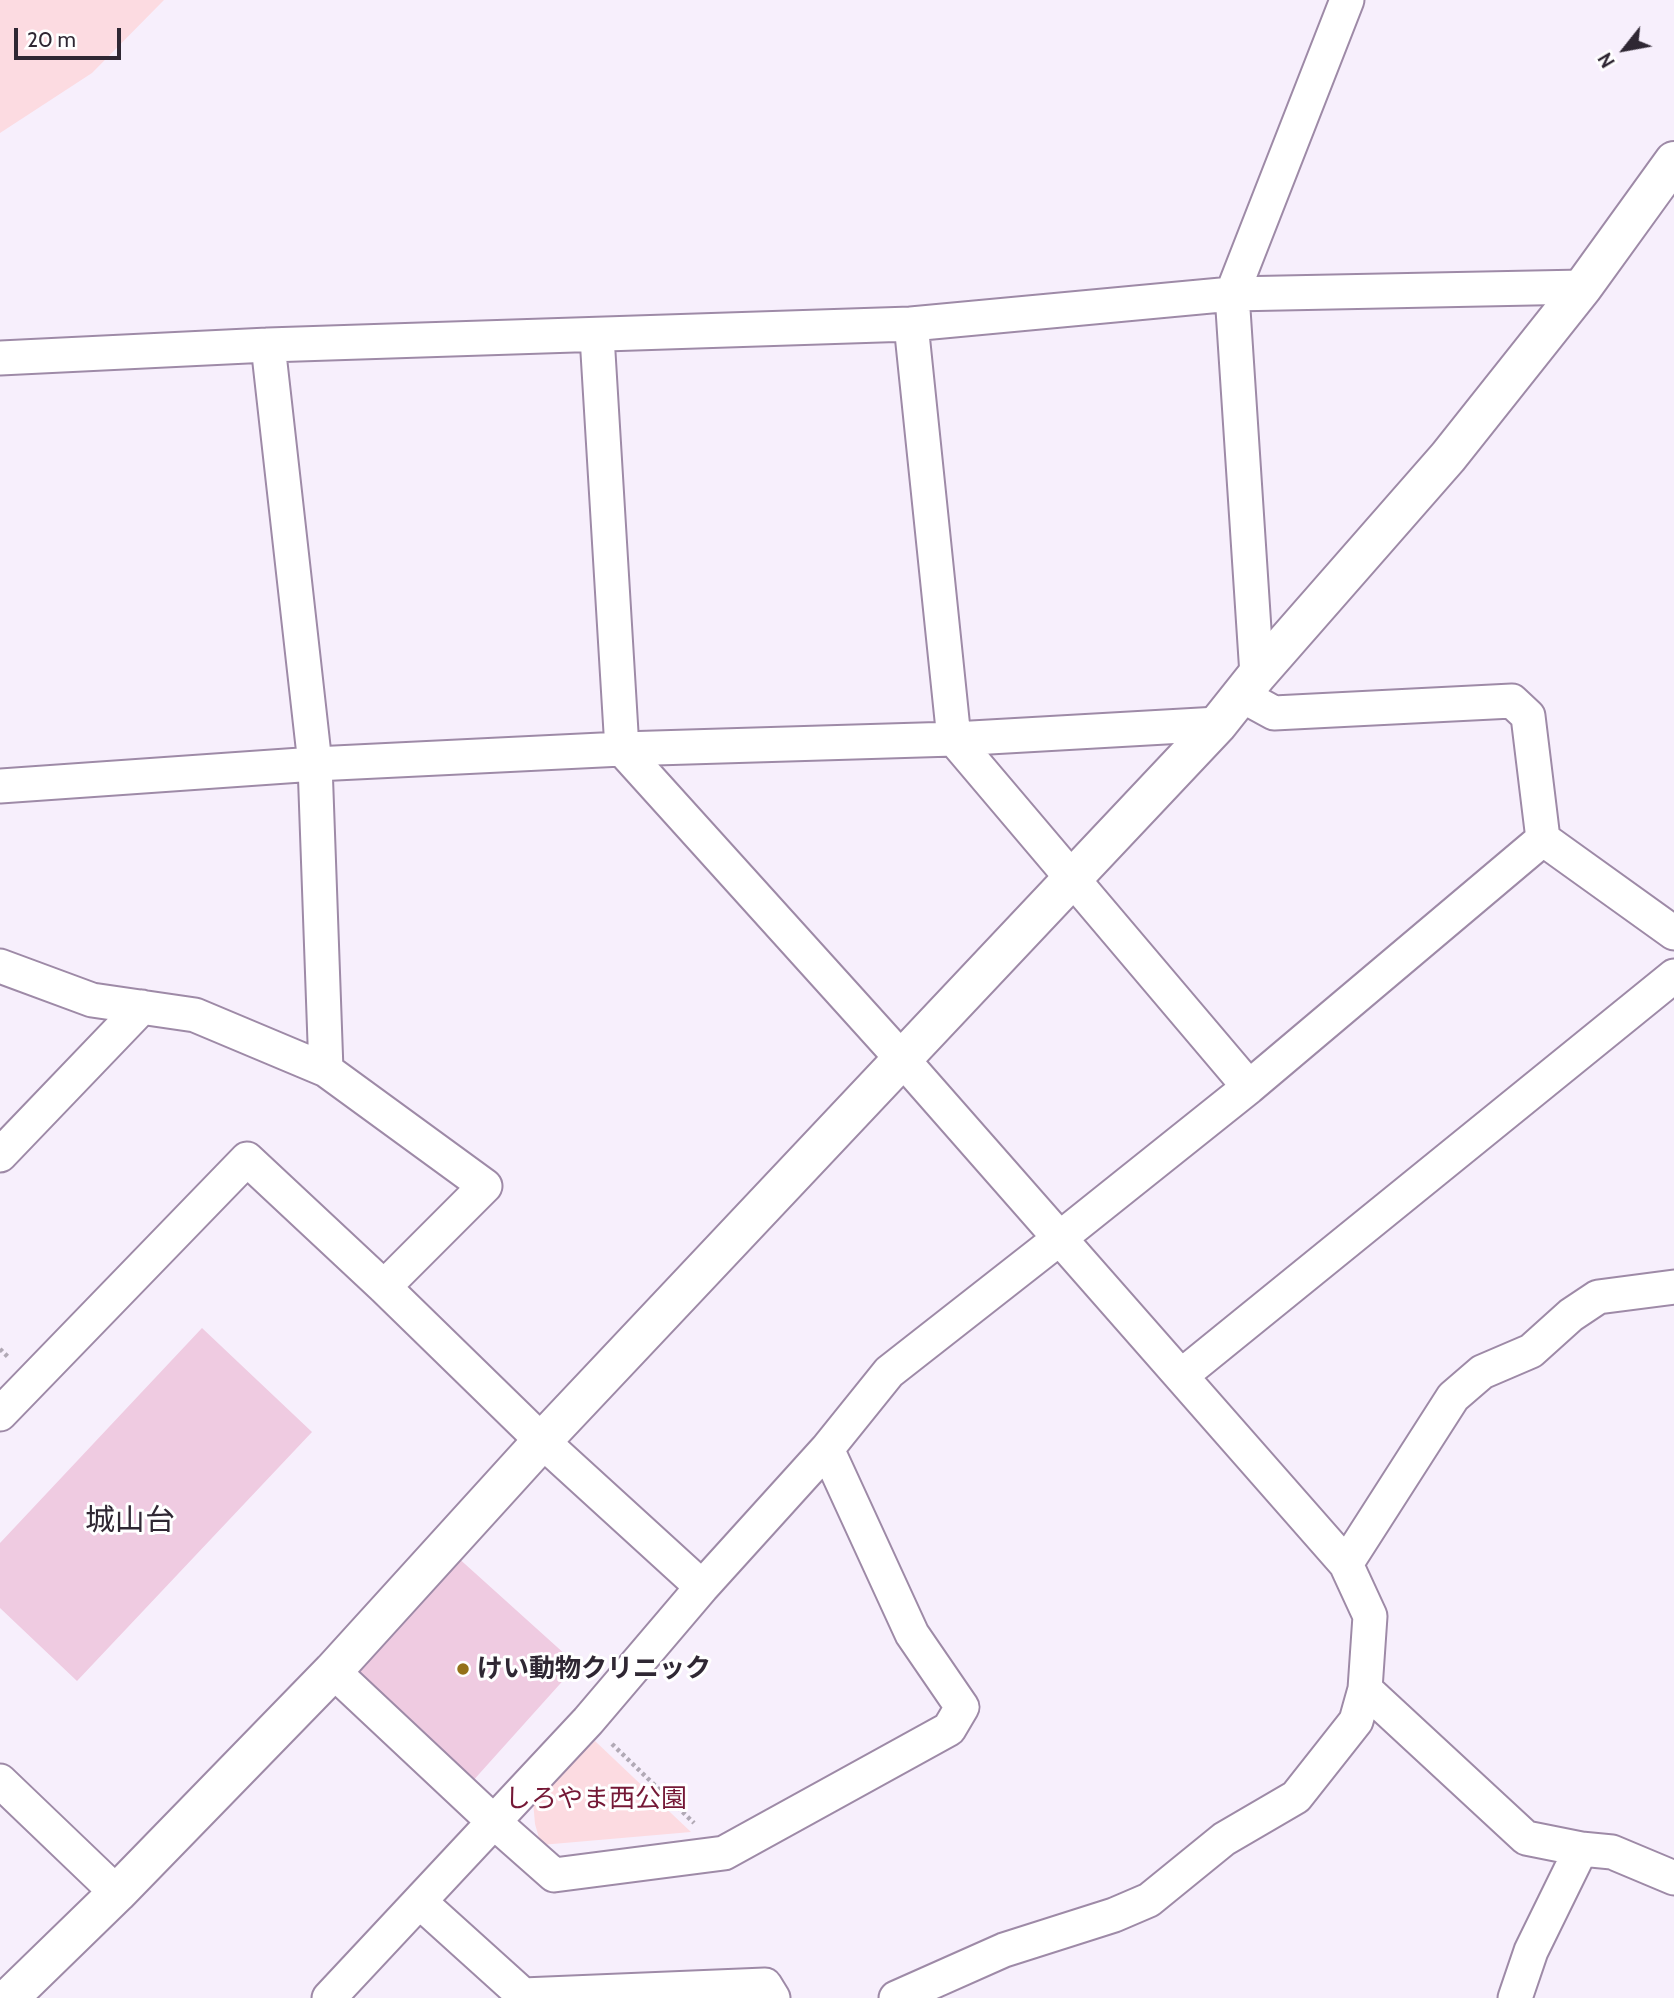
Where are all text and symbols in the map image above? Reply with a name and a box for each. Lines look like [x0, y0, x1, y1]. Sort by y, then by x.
scale bar [18, 14, 124, 58]
north arrow [1590, 14, 1660, 84]
text: 20 m [27, 27, 76, 52]
text: N [1593, 48, 1620, 72]
district label: 城山台 [85, 1503, 175, 1539]
place label: けい動物クリニック [477, 1653, 711, 1685]
marker: けい動物クリニック [455, 1661, 471, 1677]
park label: しろやま西公園 [505, 1783, 687, 1815]

